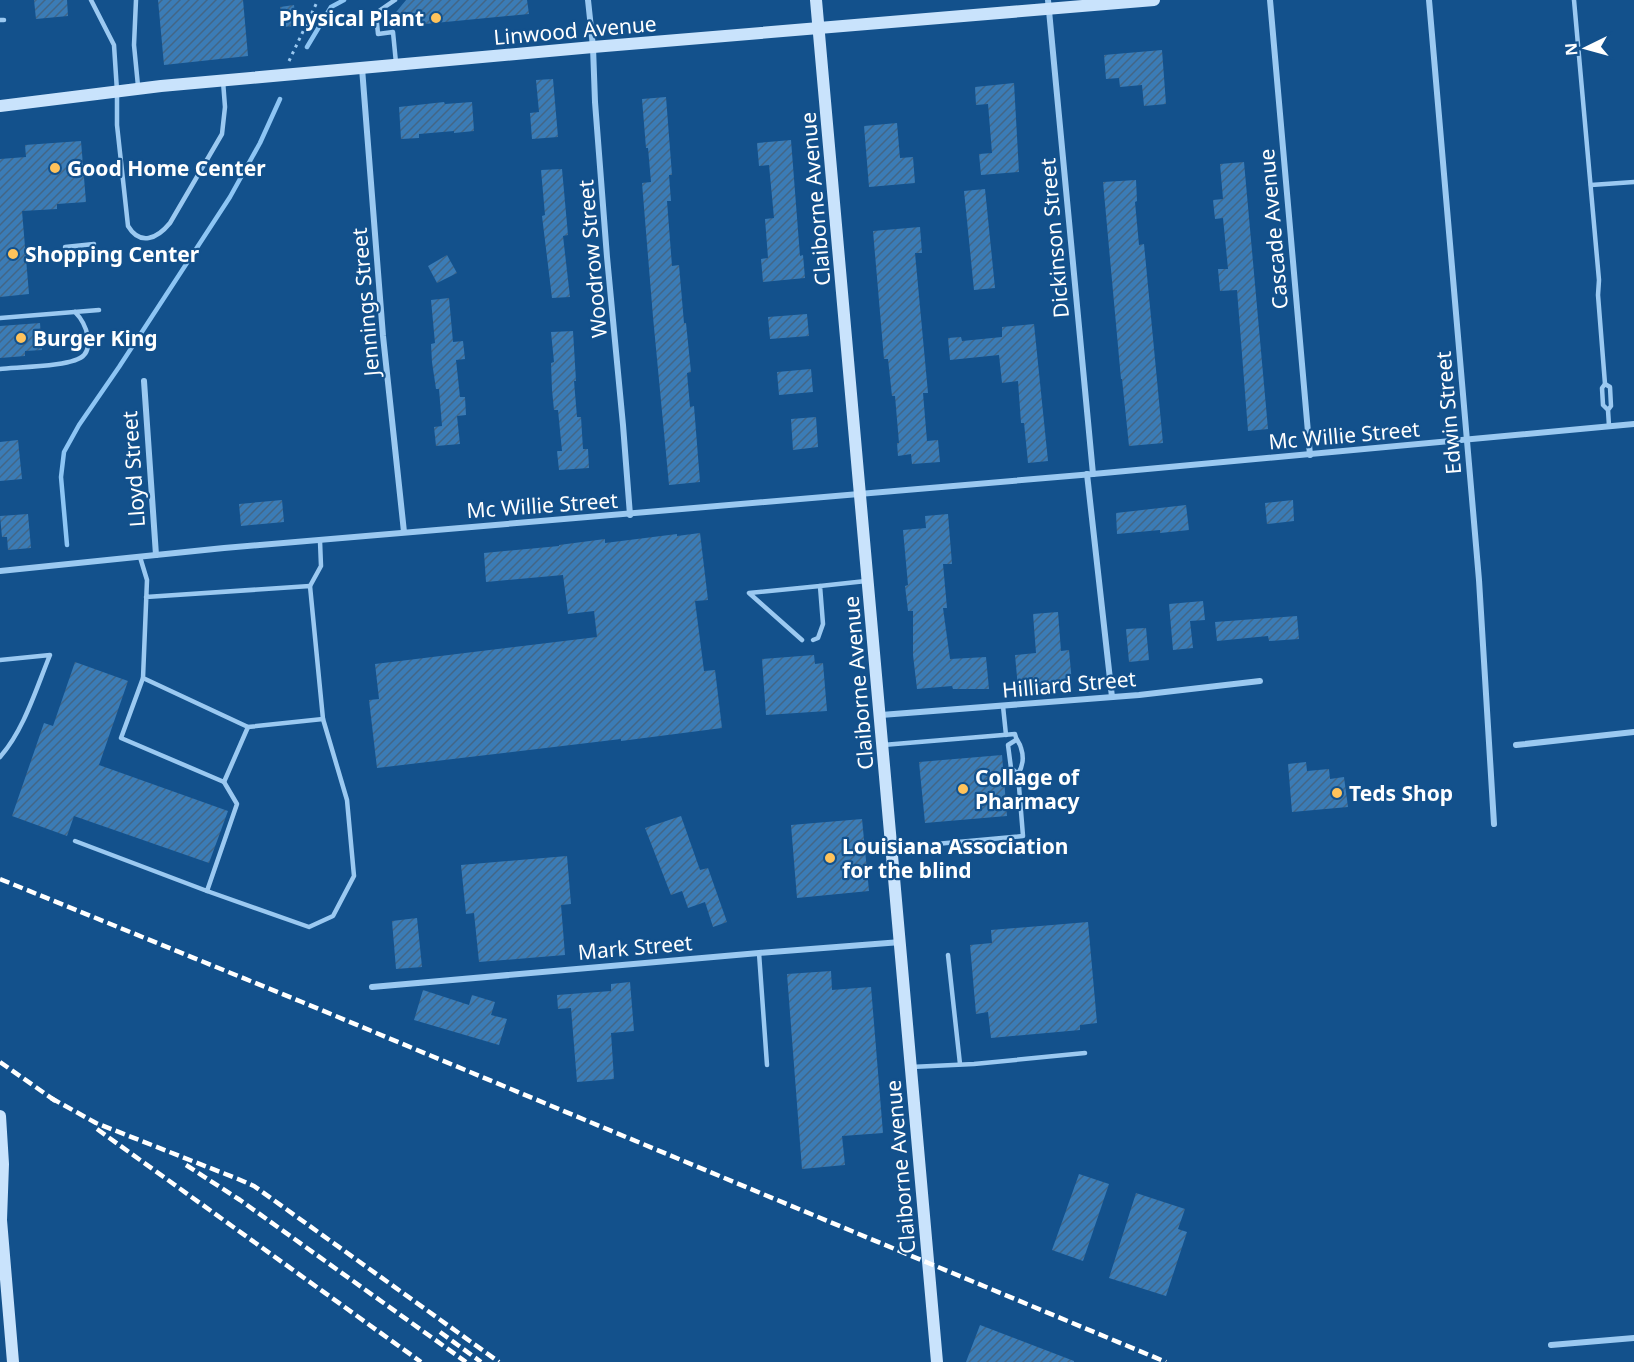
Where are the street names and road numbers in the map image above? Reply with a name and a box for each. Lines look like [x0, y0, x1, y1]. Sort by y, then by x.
street label: Linwood Avenue [492, 9, 658, 51]
street label: Claiborne Avenue [793, 111, 837, 287]
street label: Cascade Avenue [1252, 148, 1294, 310]
street label: Dickinson Street [1033, 157, 1075, 319]
street label: Woodrow Street [571, 178, 613, 339]
street label: Jennings Street [345, 226, 386, 379]
street label: Edwin Street [1429, 350, 1467, 476]
street label: Lloyd Street [115, 410, 151, 528]
street label: Mc Willie Street [1267, 414, 1421, 456]
street label: Mc Willie Street [465, 486, 619, 524]
street label: Claiborne Avenue [836, 595, 880, 771]
street label: Hilliard Street [1001, 664, 1138, 704]
street label: Mark Street [577, 928, 694, 966]
street label: Claiborne Avenue [878, 1079, 922, 1255]

